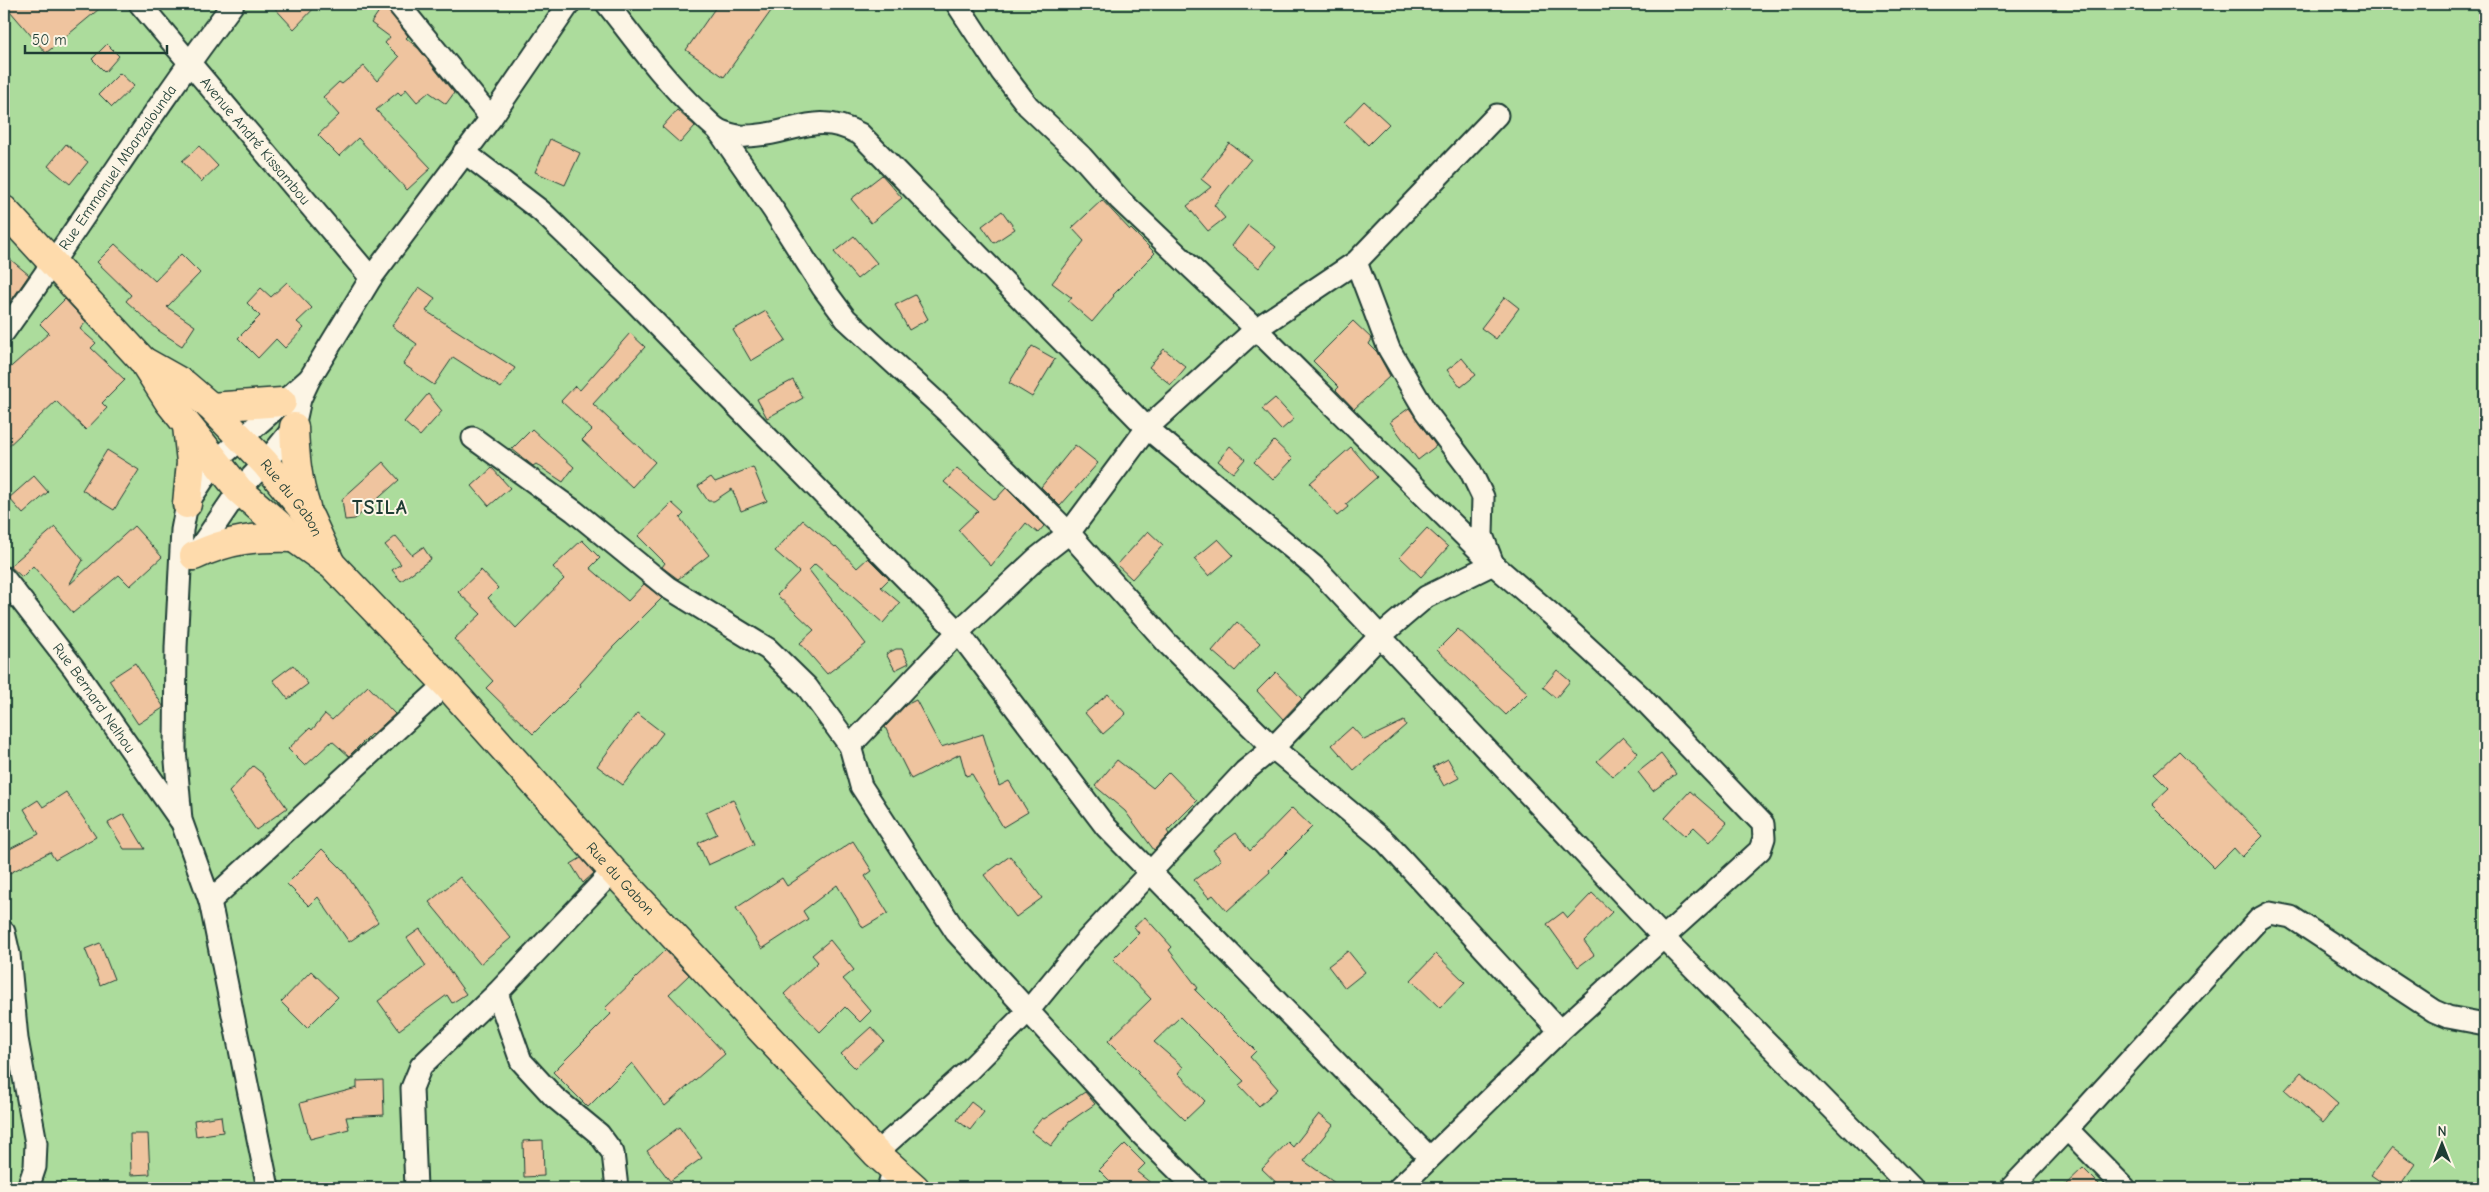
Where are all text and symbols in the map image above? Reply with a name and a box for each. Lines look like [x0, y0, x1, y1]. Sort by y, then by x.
scale bar [25, 22, 168, 54]
text: 50 m [32, 31, 67, 49]
street label: Avenue André Kissambou [196, 73, 314, 209]
street label: Rue Emmanuel Mbanzalounda [55, 81, 180, 253]
street label: Rue du Gabon [257, 456, 326, 539]
district label: TSILA [352, 496, 408, 519]
street label: Rue Bernard Nelhou [49, 639, 139, 756]
street label: Rue du Gabon [583, 838, 658, 919]
north arrow [2416, 1120, 2466, 1170]
text: N [2437, 1123, 2447, 1140]

